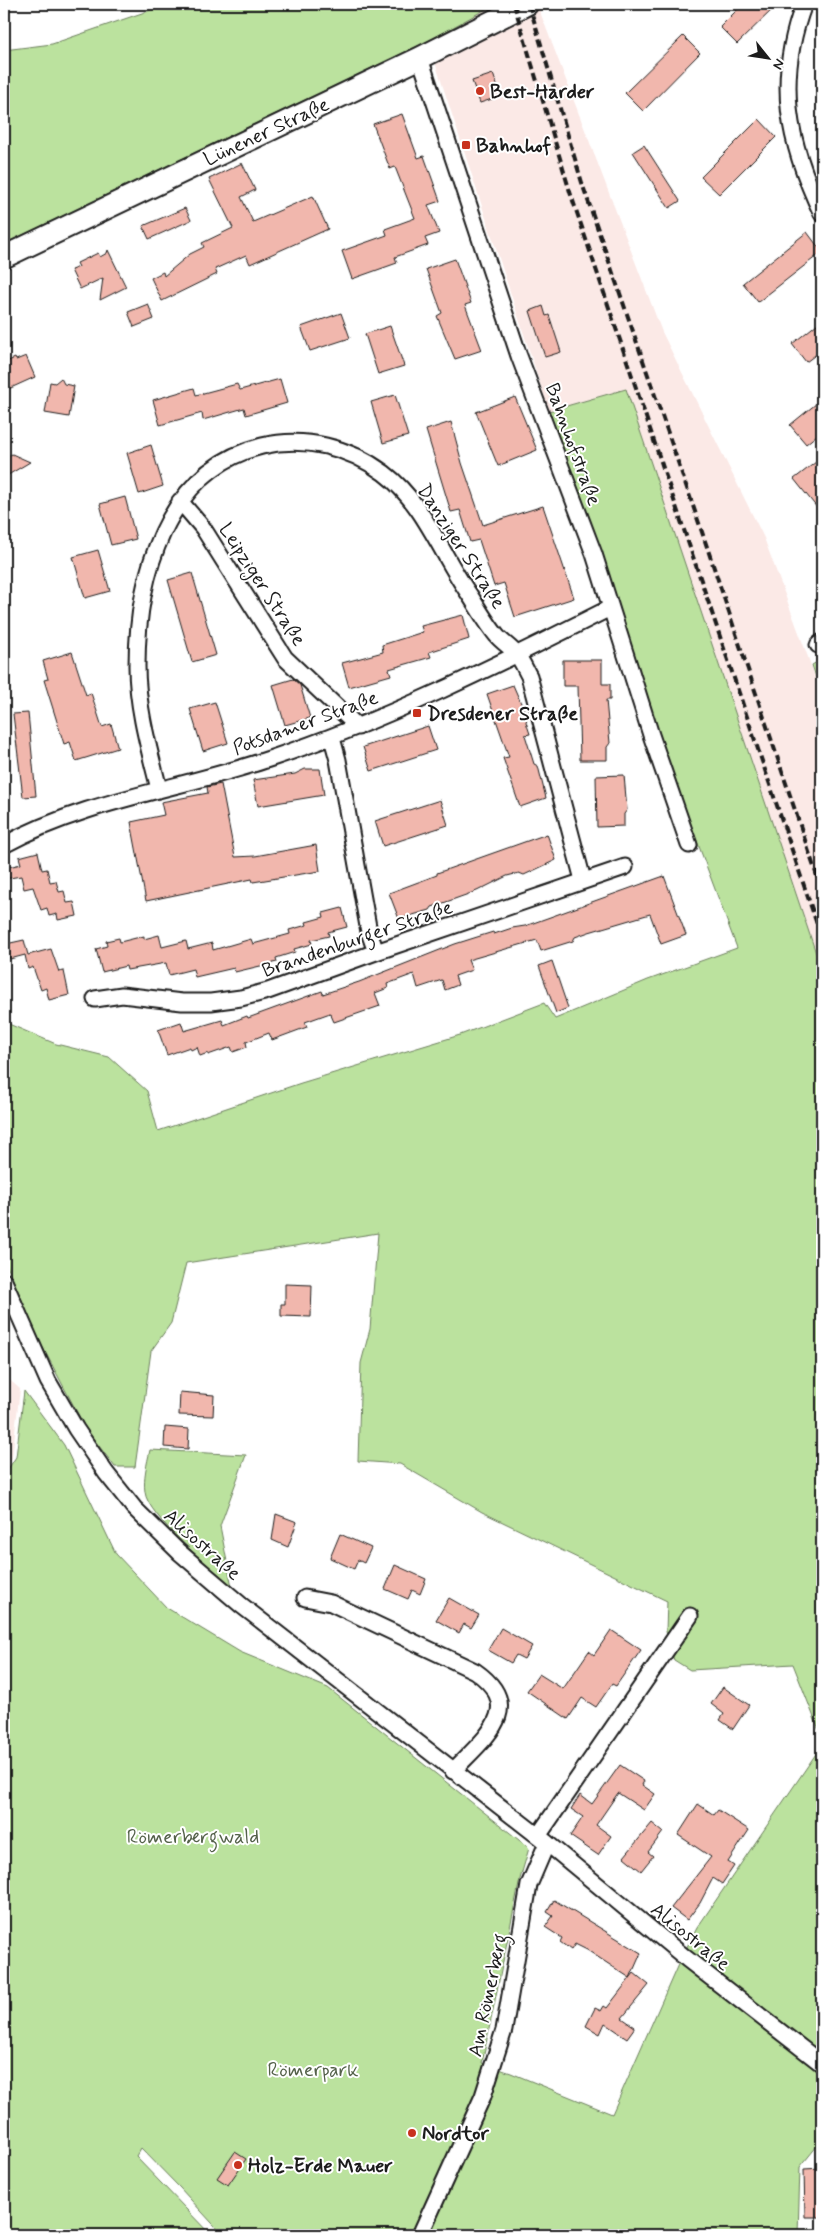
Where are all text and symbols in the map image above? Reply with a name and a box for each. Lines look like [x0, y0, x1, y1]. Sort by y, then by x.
north arrow [744, 32, 794, 82]
text: N [768, 55, 789, 73]
place label: Best-Harder [490, 79, 595, 106]
marker: Best-Harder [474, 85, 486, 97]
street label: Lünener Straße [199, 91, 334, 173]
place label: Bahnhof [476, 133, 552, 160]
marker: Bahnhof [460, 139, 472, 151]
street label: Bahnhofstraße [538, 379, 607, 510]
street label: Danziger Straße [410, 479, 511, 615]
street label: Leipziger Straße [211, 518, 312, 652]
street label: Potsdamer Straße [229, 685, 382, 762]
place label: Dresdener Straße [427, 701, 578, 728]
marker: Dresdener Straße [411, 707, 423, 719]
street label: Brandenburger Straße [259, 894, 457, 987]
street label: Alisostraße [157, 1503, 247, 1587]
park label: Römerbergwald [127, 1824, 259, 1853]
street label: Alisostraße [644, 1897, 736, 1978]
street label: Am Römerberg [462, 1931, 517, 2060]
park label: Römerpark [268, 2057, 358, 2084]
place label: Nordtor [422, 2121, 489, 2148]
marker: Nordtor [406, 2127, 418, 2139]
place label: Holz-Erde Mauer [248, 2153, 393, 2180]
marker: Holz-Erde Mauer [232, 2159, 244, 2171]

